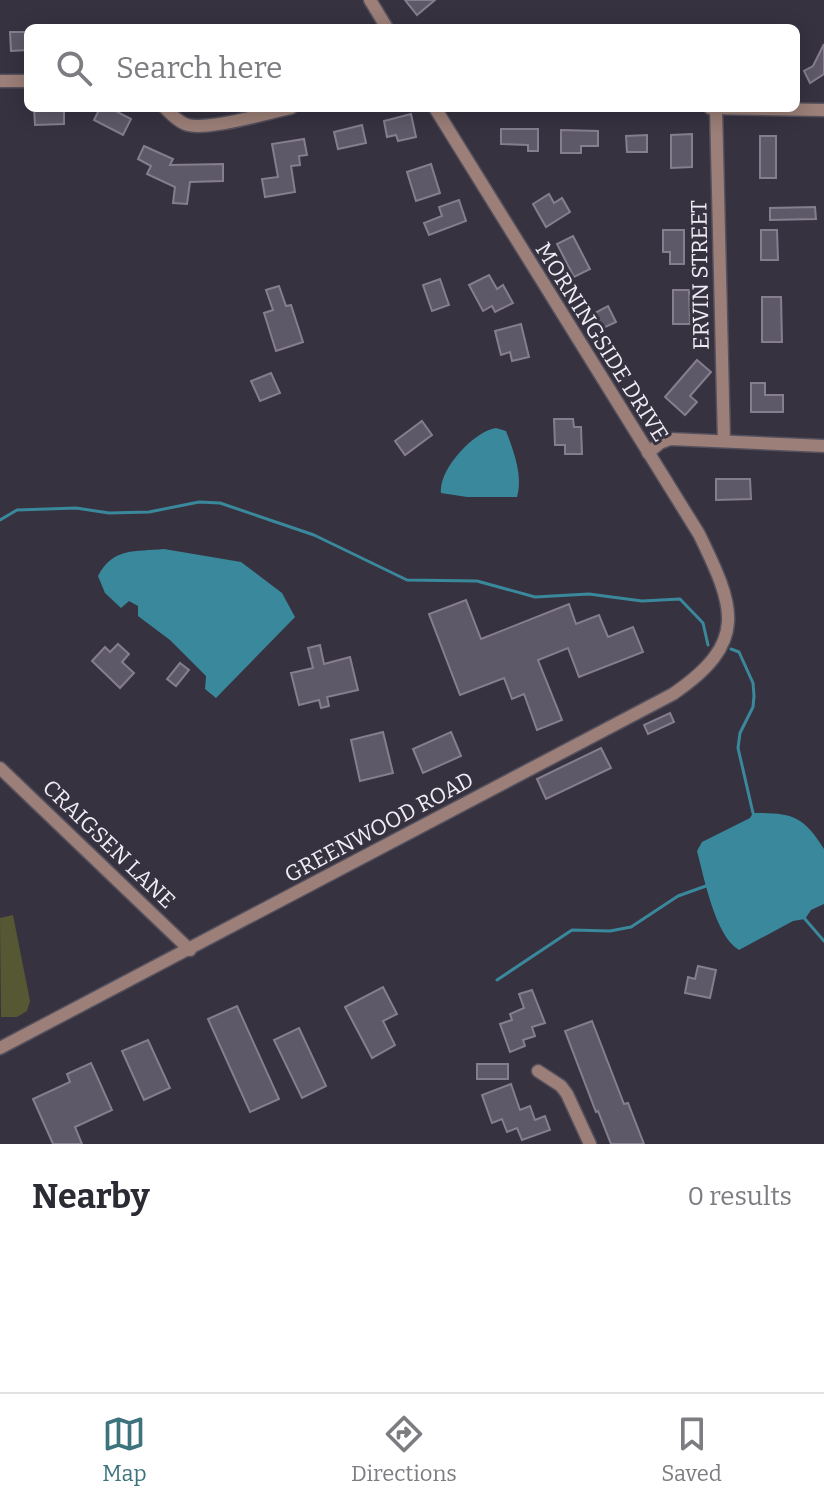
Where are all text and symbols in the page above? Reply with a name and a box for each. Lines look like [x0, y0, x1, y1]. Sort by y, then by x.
search box [24, 24, 800, 112]
icon: search [52, 46, 96, 90]
text: Search here [116, 50, 283, 86]
street label: ERVIN STREET [685, 200, 715, 350]
street label: MORNINGSIDE DRIVE [530, 237, 674, 447]
street label: GREENWOOD ROAD [280, 766, 478, 888]
street label: CRAIGSEN LANE [37, 774, 181, 914]
text: Nearby [32, 1176, 150, 1217]
text: 0 results [687, 1181, 792, 1212]
tab: Map [102, 1412, 147, 1487]
tab: Directions [351, 1412, 457, 1487]
tab: Saved [661, 1412, 722, 1487]

